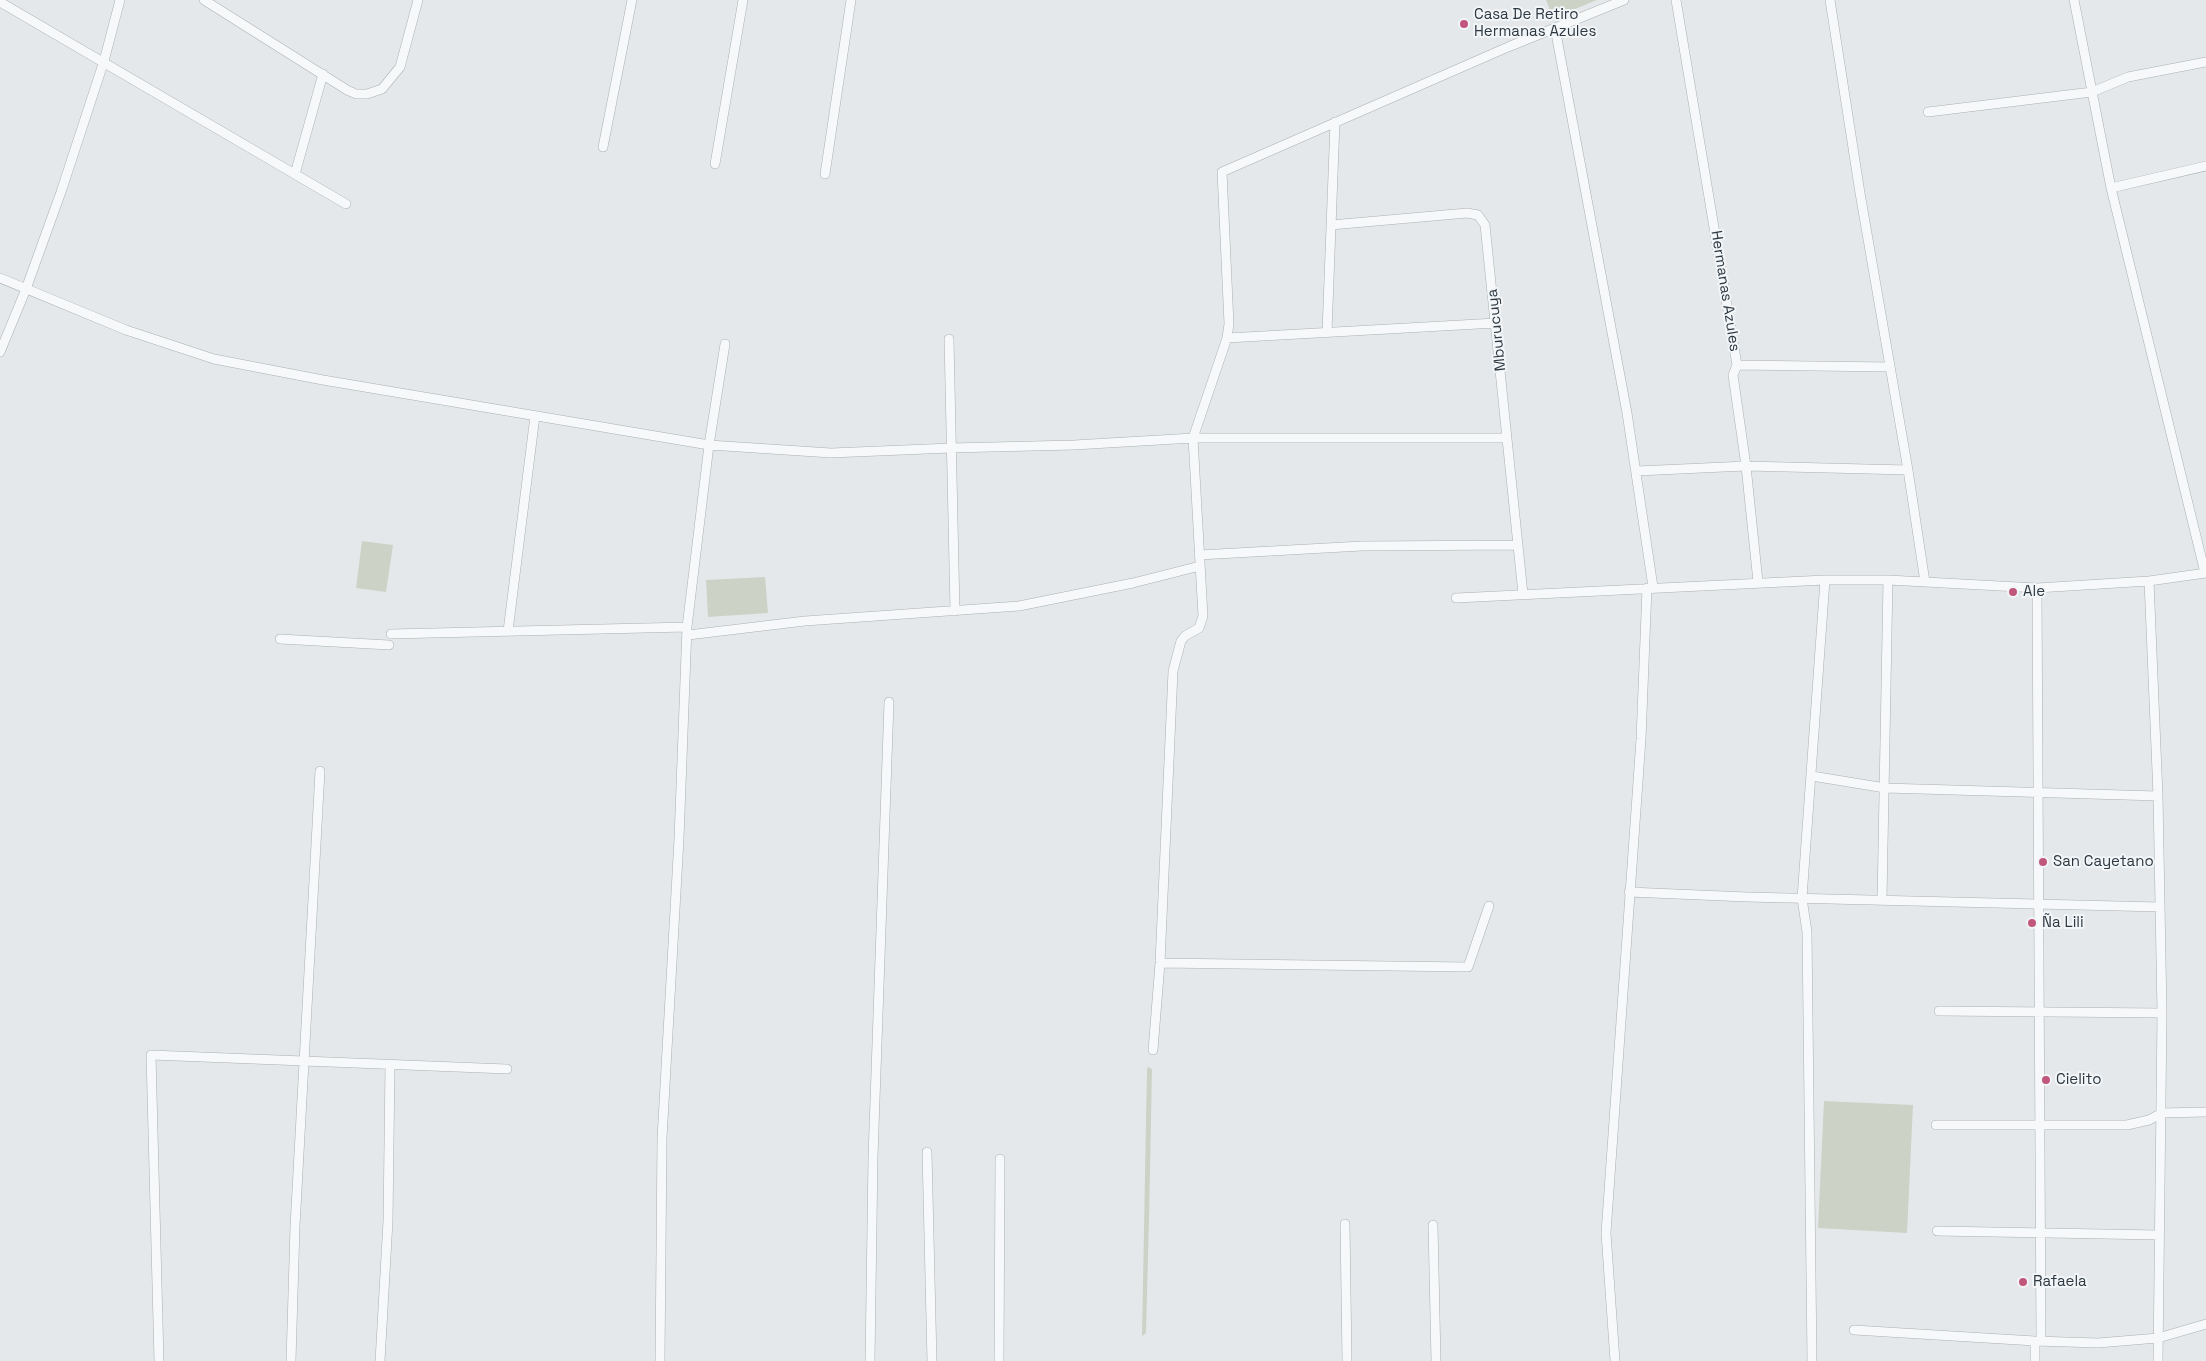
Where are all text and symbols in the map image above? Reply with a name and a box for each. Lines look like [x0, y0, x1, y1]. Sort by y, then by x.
place label: Casa De Retiro Hermanas Azules [1474, 6, 1596, 41]
marker: Casa De Retiro Hermanas Azules [1458, 18, 1470, 30]
street label: Hermanas Azules [1707, 229, 1743, 353]
street label: Mburucuya [1484, 288, 1510, 372]
place label: Ale [2023, 583, 2045, 601]
marker: Ale [2007, 586, 2019, 598]
place label: San Cayetano [2053, 853, 2154, 871]
marker: San Cayetano [2037, 856, 2049, 868]
place label: Ña Lili [2042, 914, 2084, 932]
marker: Ña Lili [2026, 917, 2038, 929]
place label: Cielito [2056, 1071, 2101, 1089]
marker: Cielito [2040, 1074, 2052, 1086]
place label: Rafaela [2033, 1273, 2087, 1291]
marker: Rafaela [2017, 1276, 2029, 1288]

